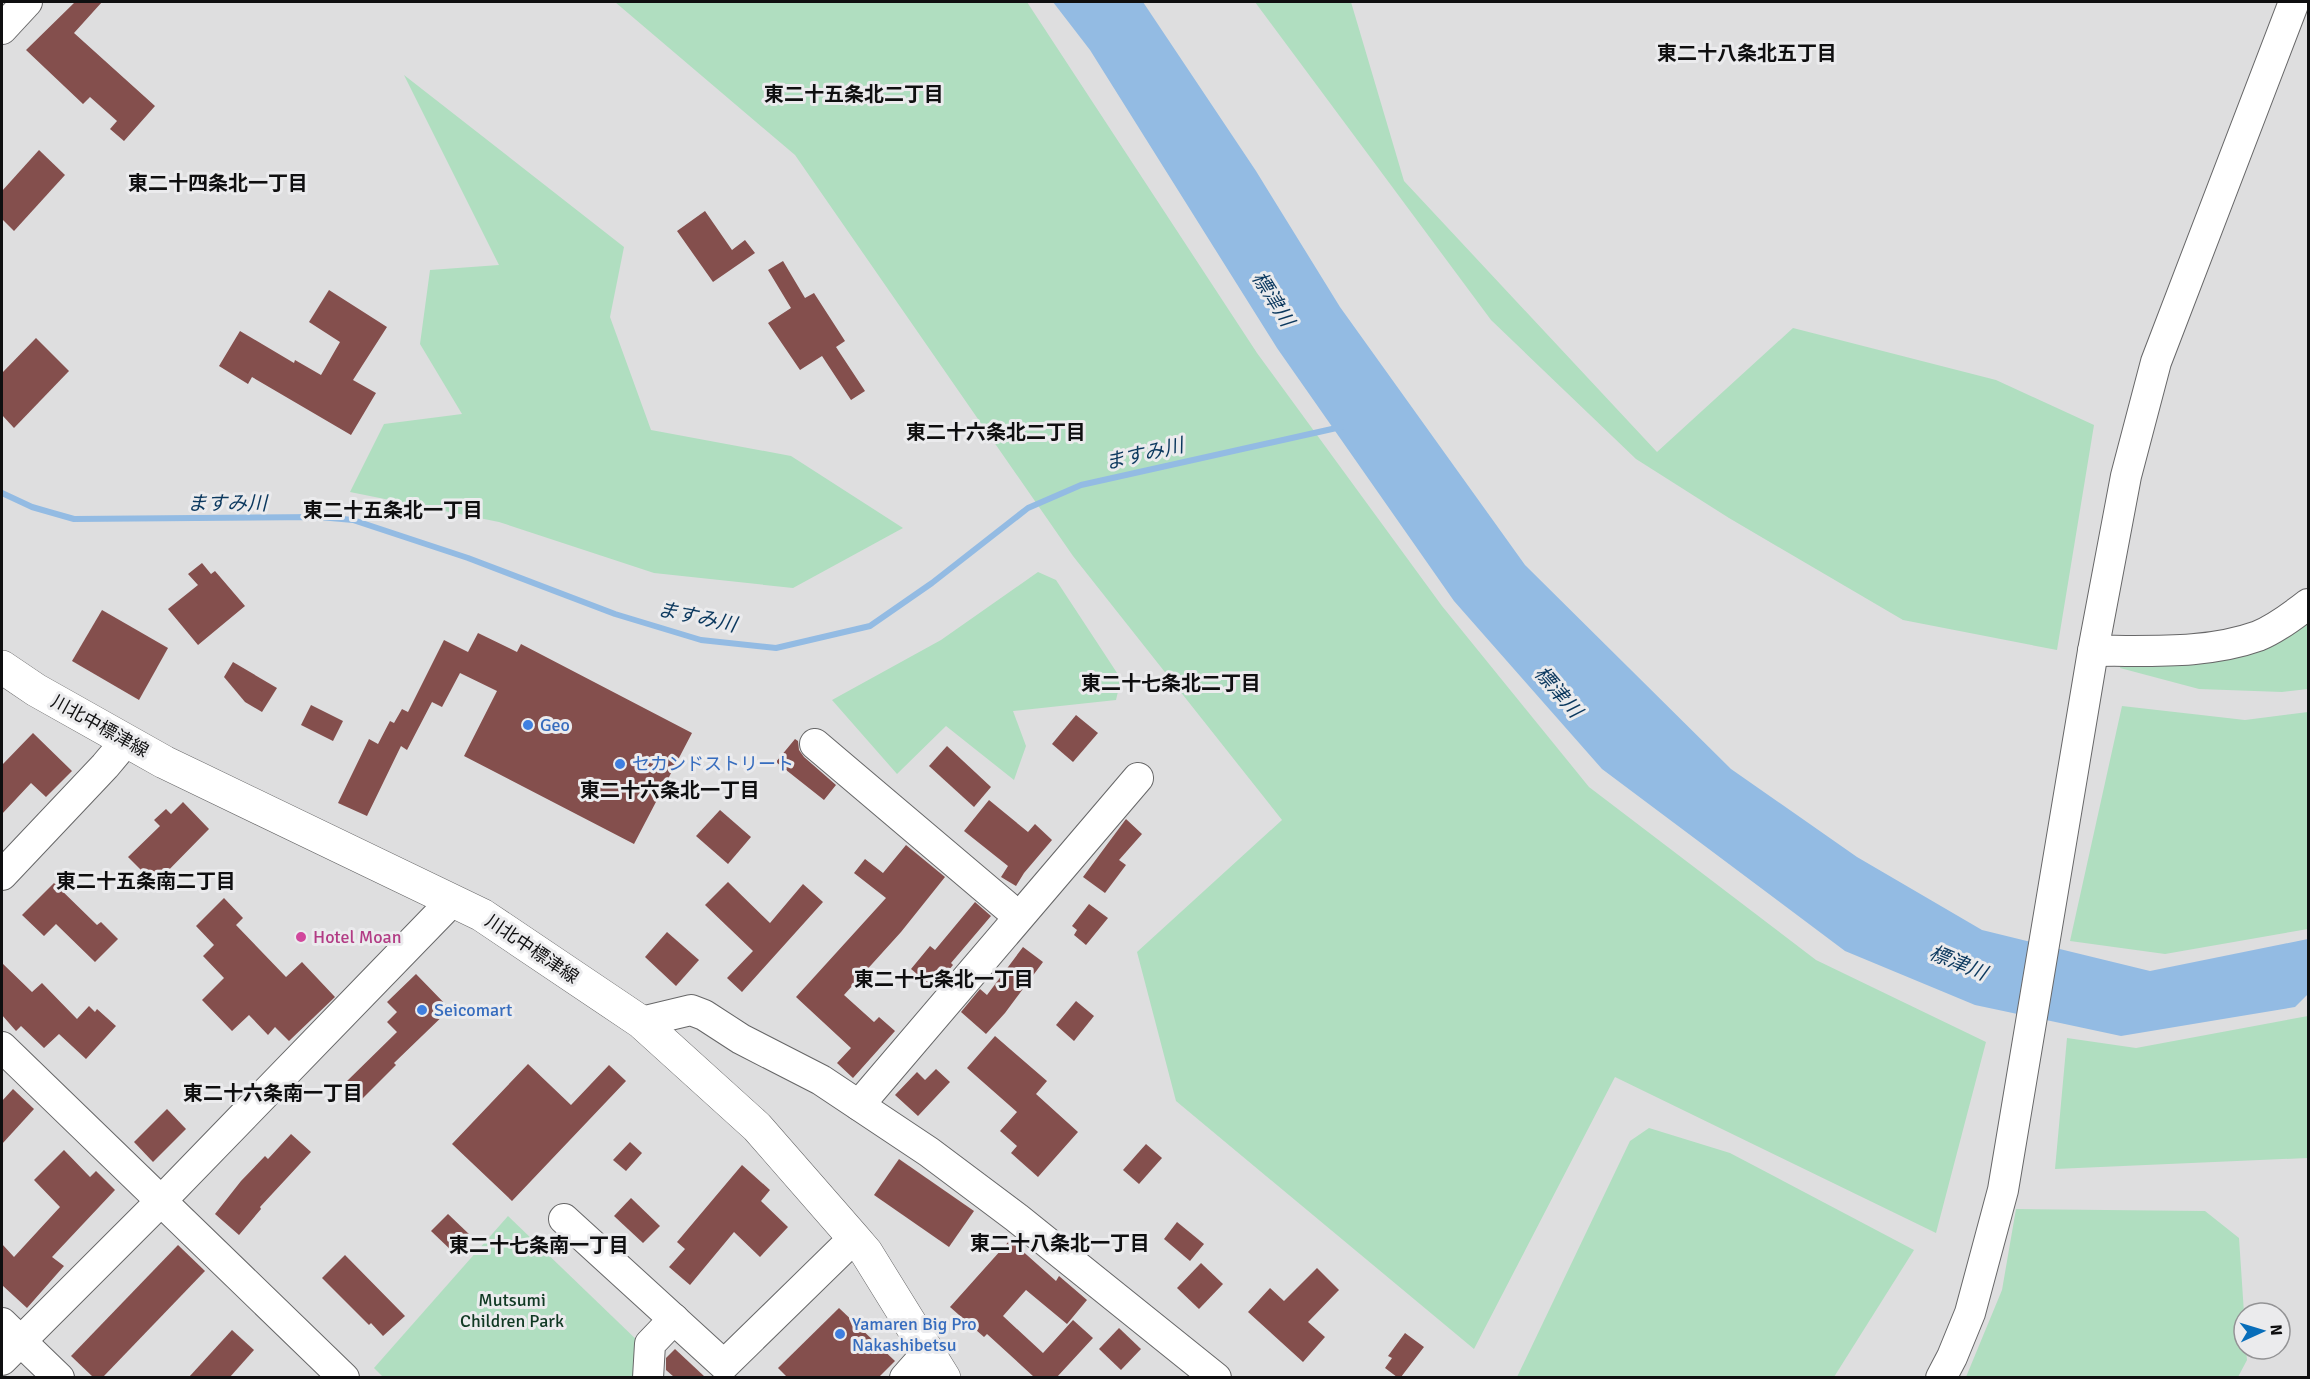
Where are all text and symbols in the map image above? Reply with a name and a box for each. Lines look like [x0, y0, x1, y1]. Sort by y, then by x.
district label: 東二十八条北五丁目 [1657, 41, 1837, 66]
district label: 東二十五条北二丁目 [764, 82, 944, 107]
district label: 東二十四条北一丁目 [128, 171, 308, 196]
water label: 標津川 [1247, 267, 1301, 333]
district label: 東二十六条北二丁目 [906, 420, 1086, 445]
water label: ますみ川 [1102, 432, 1188, 475]
water label: ますみ川 [187, 491, 269, 516]
district label: 東二十五条北一丁目 [303, 498, 483, 523]
water label: ますみ川 [655, 596, 741, 638]
water label: 標津川 [1529, 661, 1588, 724]
district label: 東二十七条北二丁目 [1081, 671, 1261, 696]
street label: 川北中標津線 [47, 690, 153, 762]
place label: Geo [540, 714, 570, 736]
marker: Geo [521, 718, 535, 732]
place label: セカンドストリート [632, 753, 794, 775]
marker: セカンドストリート [613, 757, 627, 771]
district label: 東二十六条北一丁目 [580, 778, 760, 803]
district label: 東二十五条南二丁目 [56, 869, 236, 894]
street label: 川北中標津線 [481, 910, 583, 988]
place label: Hotel Moan [313, 926, 402, 948]
marker: Hotel Moan [294, 930, 308, 944]
water label: 標津川 [1926, 940, 1992, 987]
district label: 東二十七条北一丁目 [854, 967, 1034, 992]
place label: Seicomart [434, 999, 512, 1021]
marker: Seicomart [415, 1003, 429, 1017]
district label: 東二十六条南一丁目 [183, 1081, 363, 1106]
district label: 東二十八条北一丁目 [970, 1231, 1150, 1256]
district label: 東二十七条南一丁目 [449, 1233, 629, 1258]
park label: Mutsumi Children Park [460, 1289, 564, 1332]
north arrow [2232, 1301, 2292, 1361]
place label: Yamaren Big Pro Nakashibetsu [852, 1313, 977, 1356]
text: N [2266, 1324, 2286, 1336]
marker: Yamaren Big Pro Nakashibetsu [833, 1327, 847, 1341]

